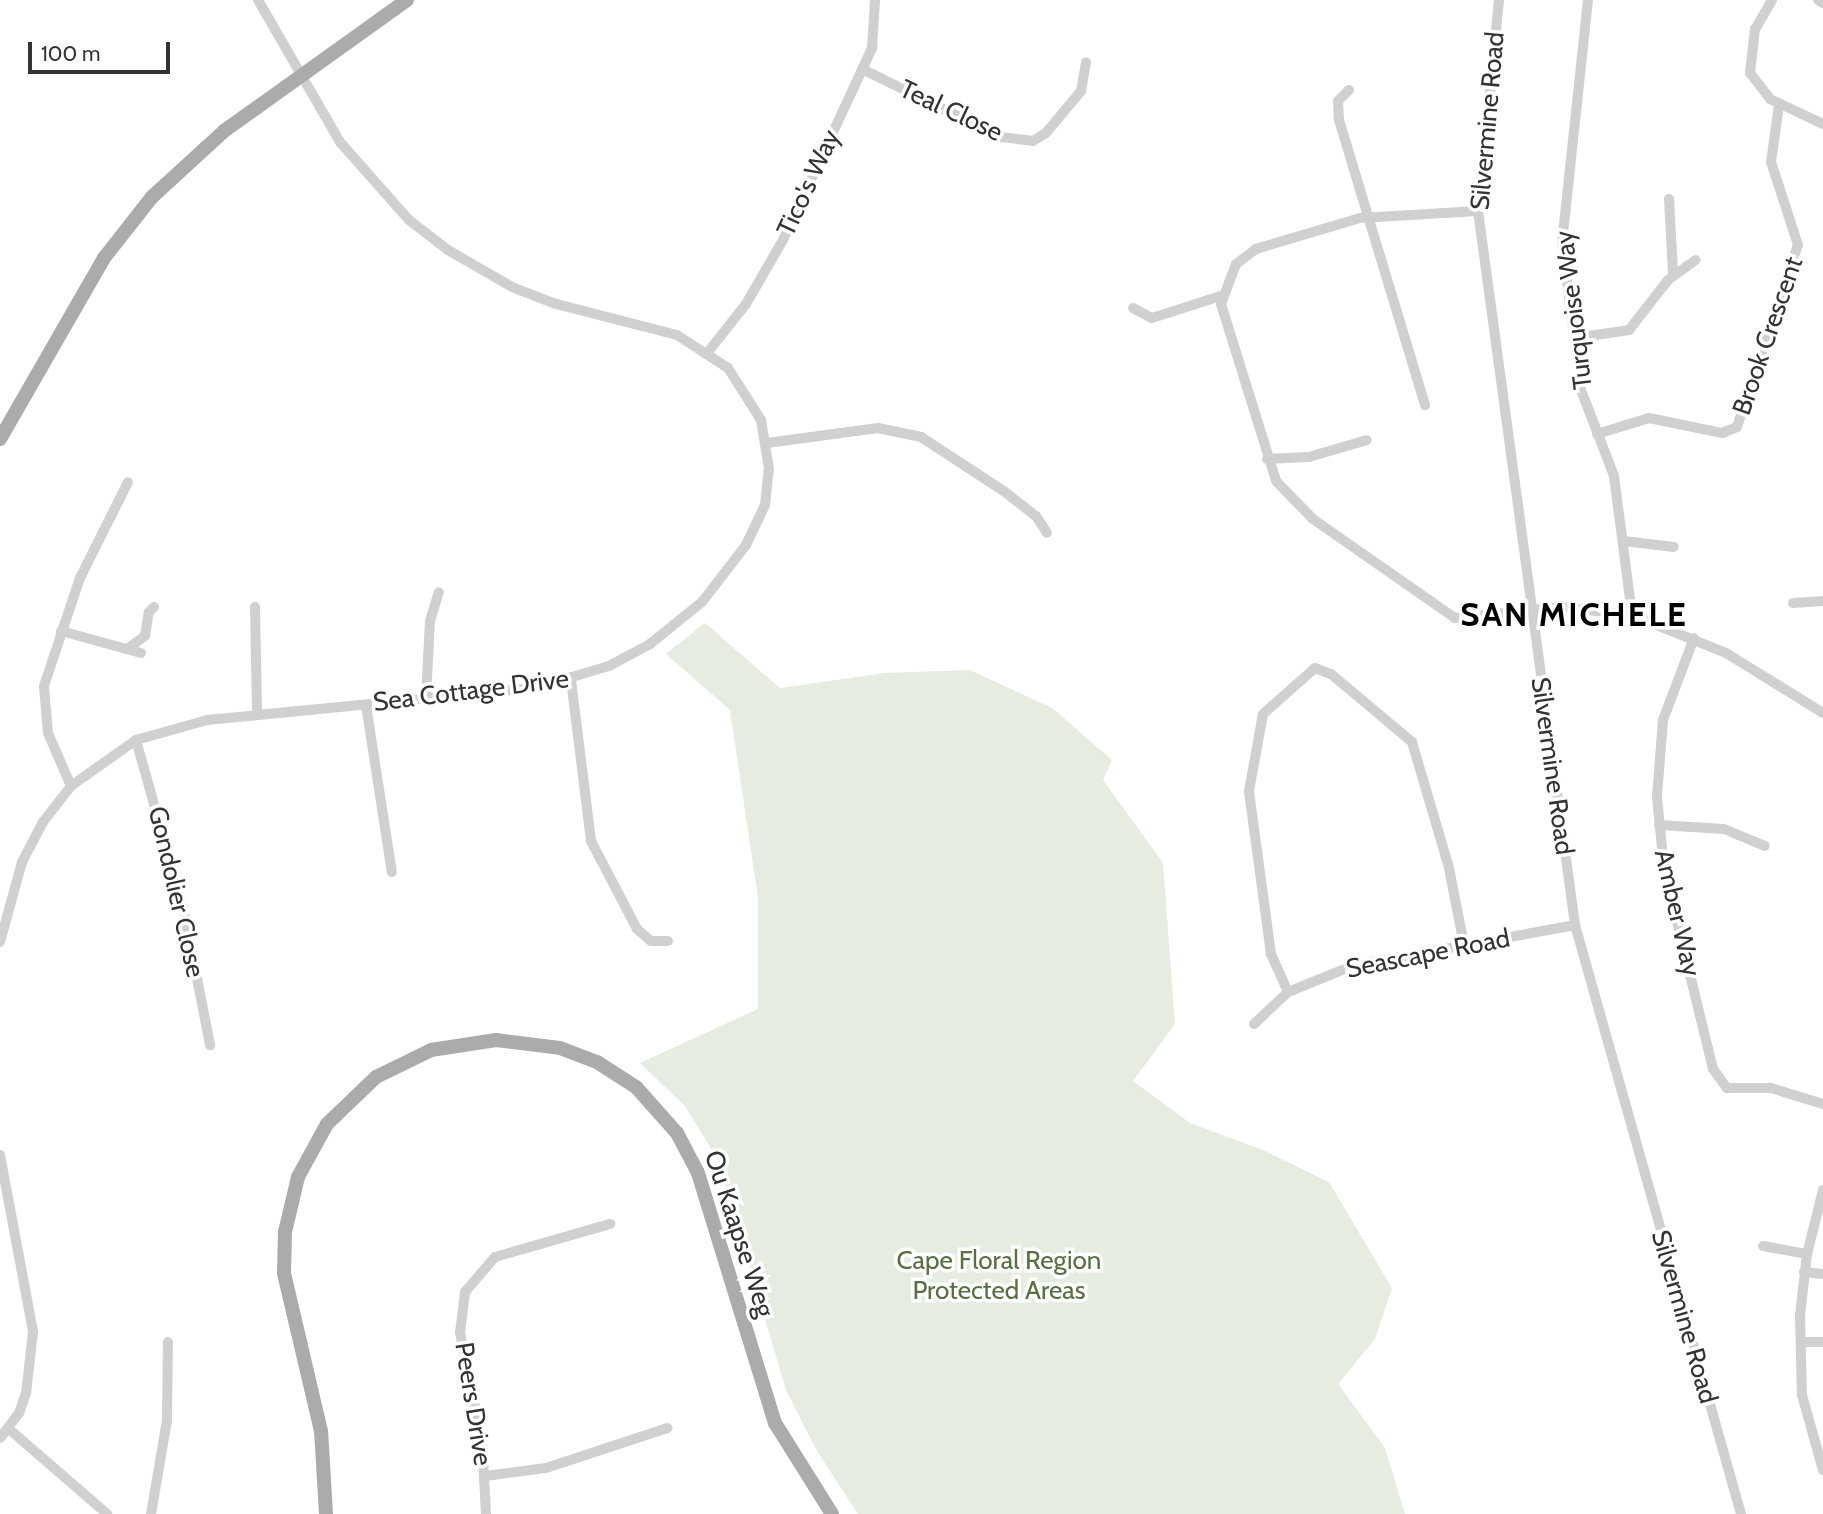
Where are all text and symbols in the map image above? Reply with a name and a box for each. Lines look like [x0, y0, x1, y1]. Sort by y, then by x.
scale bar [32, 28, 173, 72]
street label: Silvermine Road [1465, 30, 1511, 212]
text: 100 m [41, 41, 100, 66]
street label: Teal Close [895, 74, 1007, 148]
street label: Tico's Way [771, 125, 847, 241]
street label: Turquoise Way [1549, 229, 1599, 391]
street label: Brook Crescent [1726, 253, 1810, 419]
district label: SAN MICHELE [1462, 595, 1686, 635]
street label: Sea Cottage Drive [371, 664, 571, 718]
street label: Silvermine Road [1524, 675, 1580, 857]
street label: Gondolier Close [141, 804, 211, 980]
street label: Amber Way [1647, 847, 1707, 979]
street label: Seascape Road [1344, 923, 1512, 985]
street label: Ou Kaapse Weg [697, 1147, 781, 1321]
street label: Silvermine Road [1644, 1227, 1724, 1407]
park label: Cape Floral Region Protected Areas [897, 1245, 1101, 1306]
street label: Peers Drive [448, 1340, 498, 1468]

